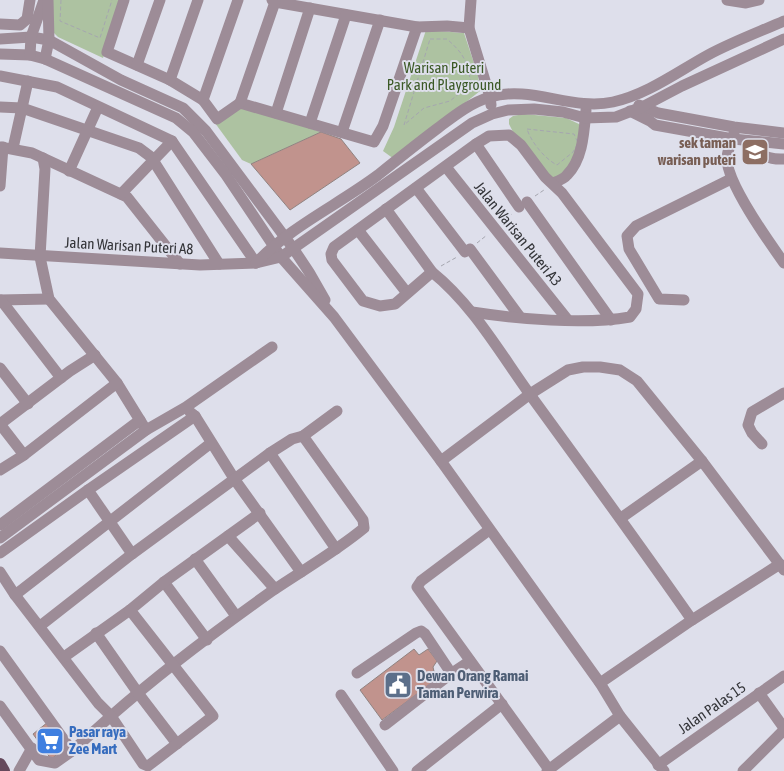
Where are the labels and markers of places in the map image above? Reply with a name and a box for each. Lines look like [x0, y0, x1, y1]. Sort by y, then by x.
place label: sek taman warisan puteri [658, 134, 736, 168]
school or university icon: sek taman warisan puteri [740, 137, 770, 167]
place label: Dewan Orang Ramai Taman Perwira [417, 667, 529, 701]
public building icon: Dewan Orang Ramai Taman Perwira [383, 670, 413, 700]
place label: Pasar raya Zee Mart [69, 723, 126, 757]
supermarket icon: Pasar raya Zee Mart [35, 726, 65, 756]

